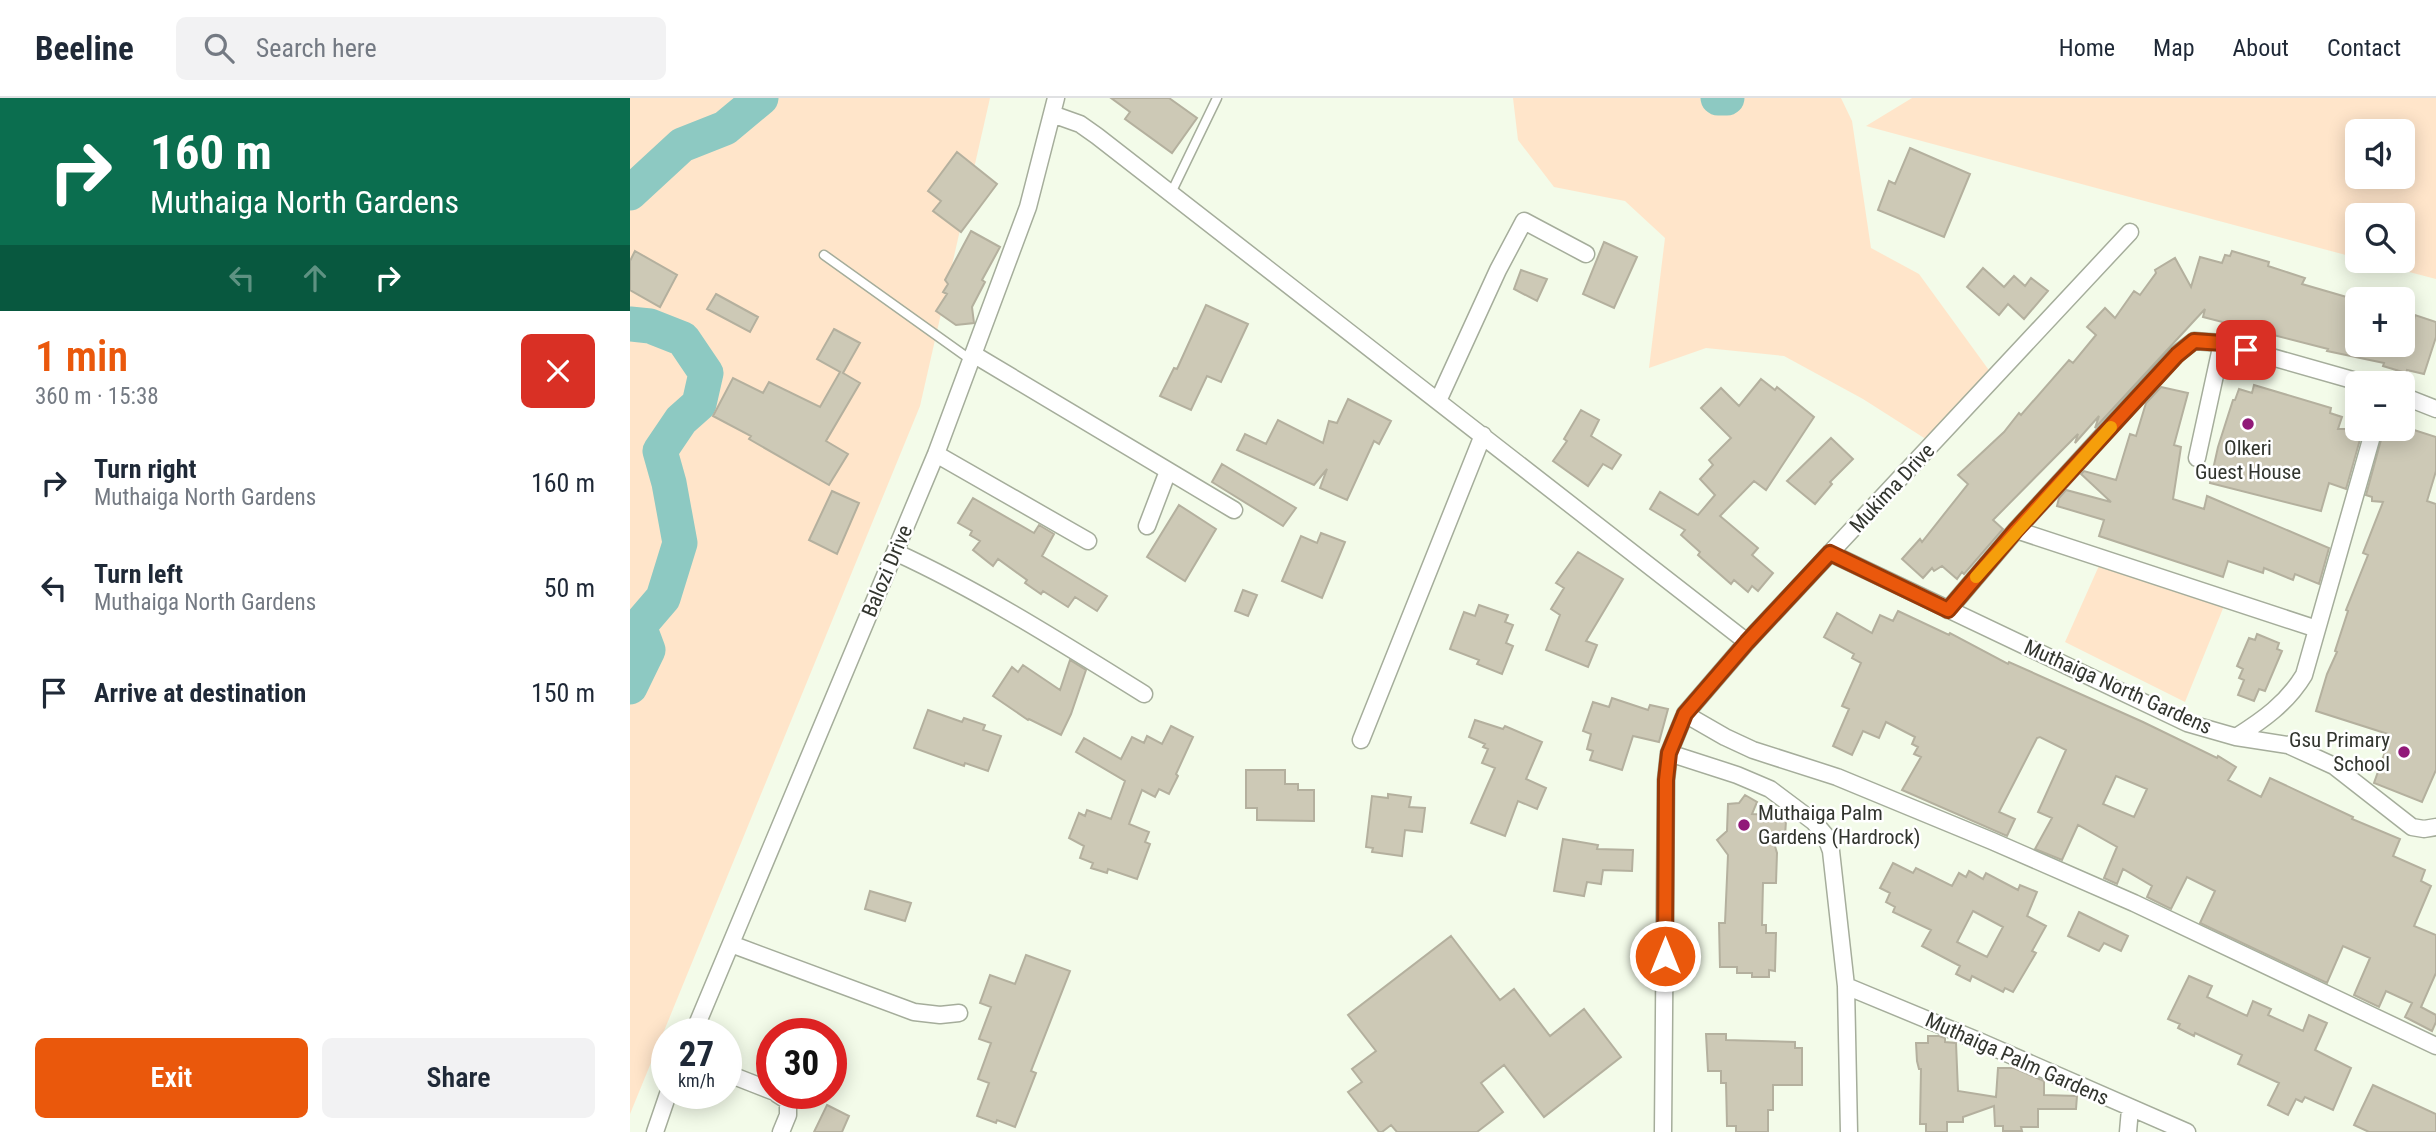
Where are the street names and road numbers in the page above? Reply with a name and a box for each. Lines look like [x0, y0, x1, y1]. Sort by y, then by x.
street label: Mukima Drive [1845, 438, 1939, 537]
street label: Balozi Drive [857, 521, 917, 621]
street label: Muthaiga North Gardens [2020, 635, 2216, 739]
street label: Muthaiga Palm Gardens [1922, 1008, 2112, 1110]

